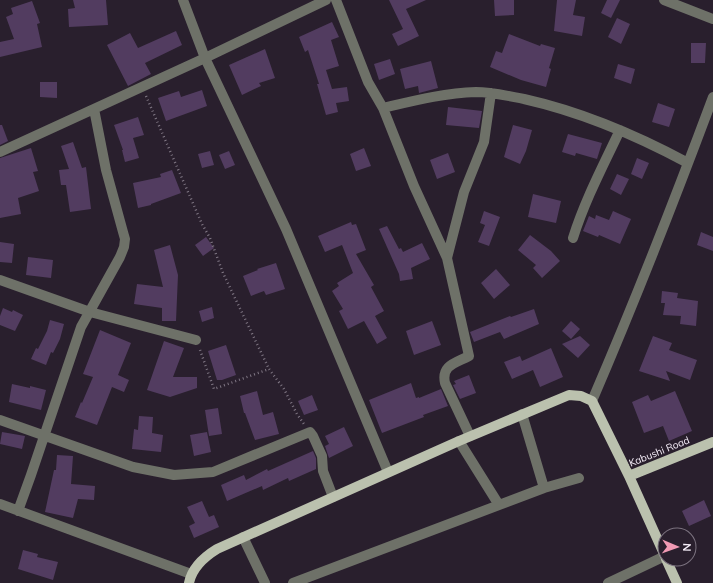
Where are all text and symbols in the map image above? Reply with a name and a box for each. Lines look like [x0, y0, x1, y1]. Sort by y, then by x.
street label: Kabushi Road [627, 433, 691, 470]
north arrow [657, 527, 697, 567]
text: N [680, 543, 694, 552]

